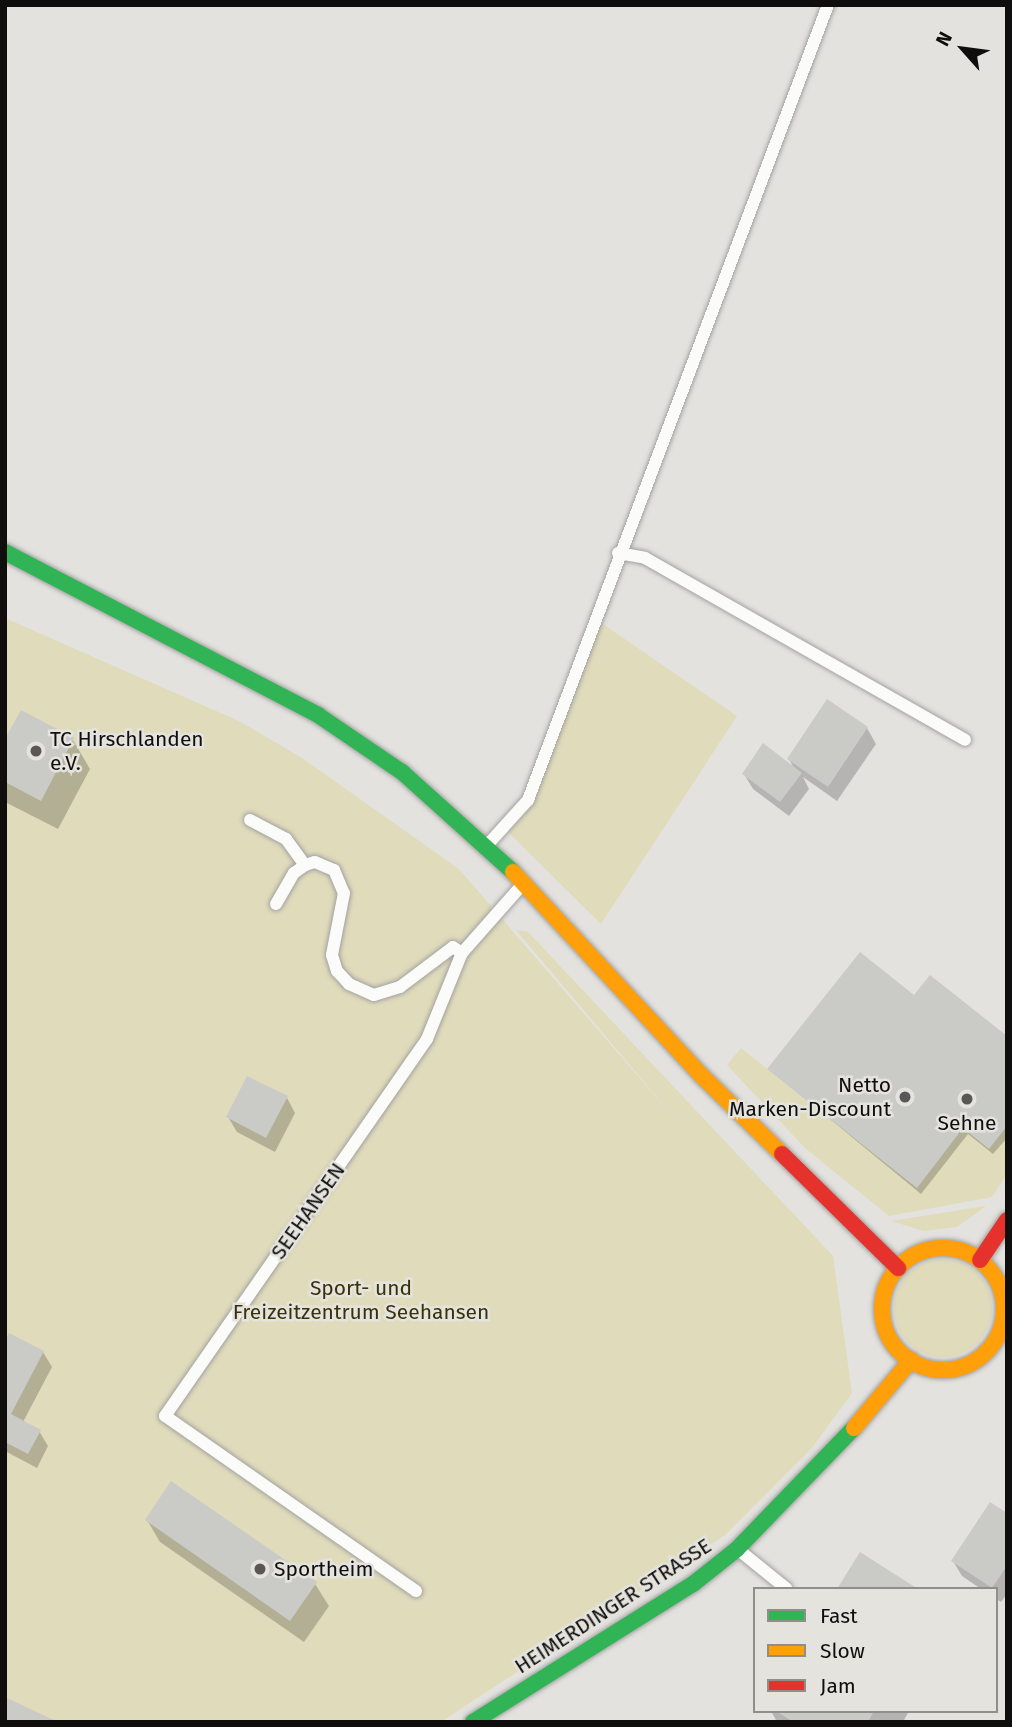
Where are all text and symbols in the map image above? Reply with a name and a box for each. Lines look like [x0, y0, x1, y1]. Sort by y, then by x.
north arrow [928, 14, 998, 84]
text: N [931, 28, 957, 50]
place label: TC Hirschlanden e.V. [50, 726, 204, 776]
marker: TC Hirschlanden e.V. [28, 743, 44, 759]
place label: Netto Marken-Discount [729, 1072, 891, 1122]
marker: Netto Marken-Discount [897, 1089, 913, 1105]
marker: Sehne [959, 1091, 975, 1107]
place label: Sehne [938, 1110, 996, 1136]
street label: SEEHANSEN [266, 1158, 350, 1264]
park label: Sport- und Freizeitzentrum Seehansen [233, 1275, 489, 1325]
street label: HEIMERDINGER STRASSE [510, 1533, 716, 1679]
place label: Sportheim [274, 1556, 374, 1582]
marker: Sportheim [252, 1561, 268, 1577]
legend [753, 1587, 998, 1713]
text: Fast [820, 1603, 858, 1629]
text: Slow [820, 1638, 865, 1664]
text: Jam [820, 1673, 856, 1699]

